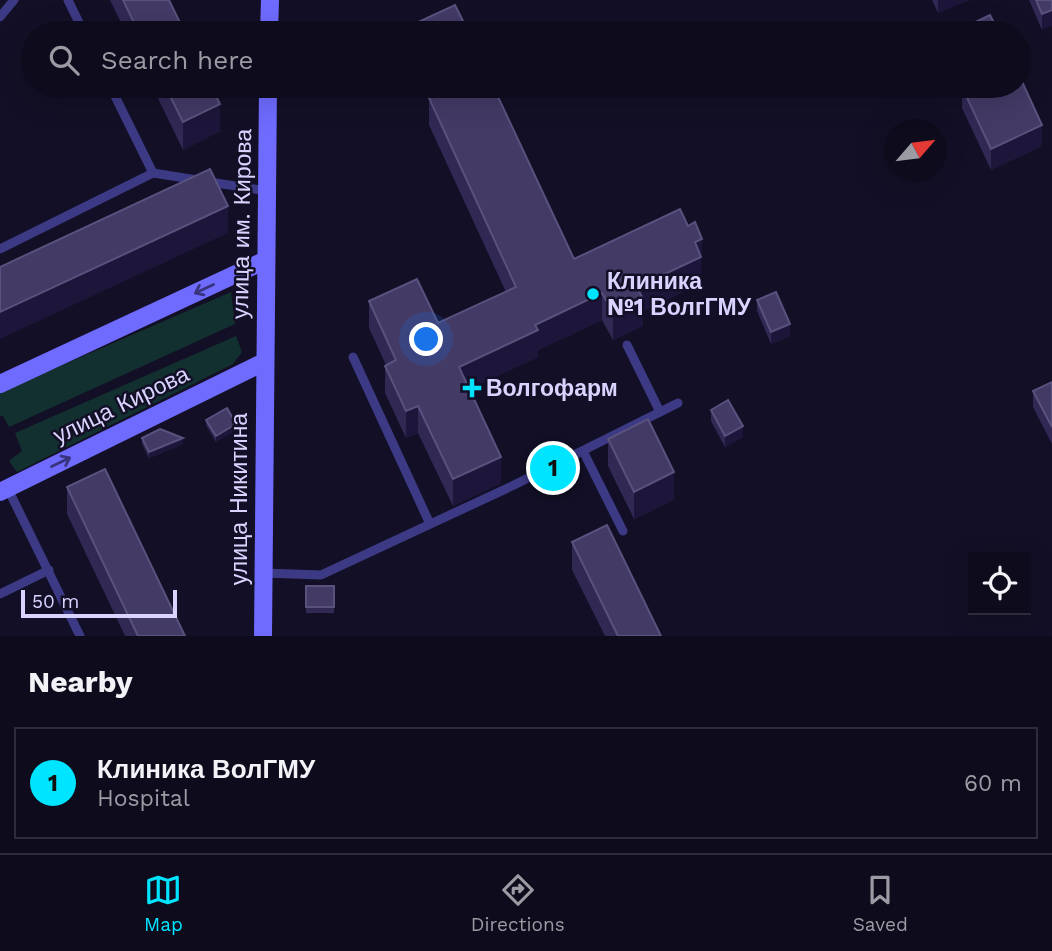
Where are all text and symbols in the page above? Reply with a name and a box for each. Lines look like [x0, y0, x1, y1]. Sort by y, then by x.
search box [21, 21, 1031, 98]
icon: search [45, 41, 83, 79]
text: Search here [101, 45, 253, 75]
north arrow [884, 119, 947, 182]
street label: улица им. Кирова [227, 128, 257, 319]
place label: Клиника №1 ВолгГМУ [607, 268, 752, 321]
one-way arrow [194, 283, 215, 296]
marker: Клиника №1 ВолгГМУ [585, 286, 601, 302]
your location [409, 322, 443, 356]
street label: улица Кирова [49, 360, 193, 449]
place label: Волгофарм [486, 375, 618, 402]
marker: Волгофарм [464, 380, 480, 396]
street label: улица Никитина [226, 413, 253, 585]
pin: 1 [530, 442, 576, 494]
one-way arrow [50, 455, 71, 469]
map controls [968, 552, 1031, 615]
button: locate [968, 552, 1031, 615]
scale bar [21, 587, 177, 619]
text: 50 m [32, 590, 79, 613]
text: Nearby [28, 664, 133, 699]
text: Клиника ВолГМУ [97, 754, 315, 784]
text: 1 [48, 770, 58, 797]
text: 60 m [964, 770, 1022, 797]
text: Hospital [97, 785, 190, 812]
tab: Map [144, 871, 183, 936]
tab: Directions [471, 871, 565, 936]
tab: Saved [853, 871, 908, 936]

